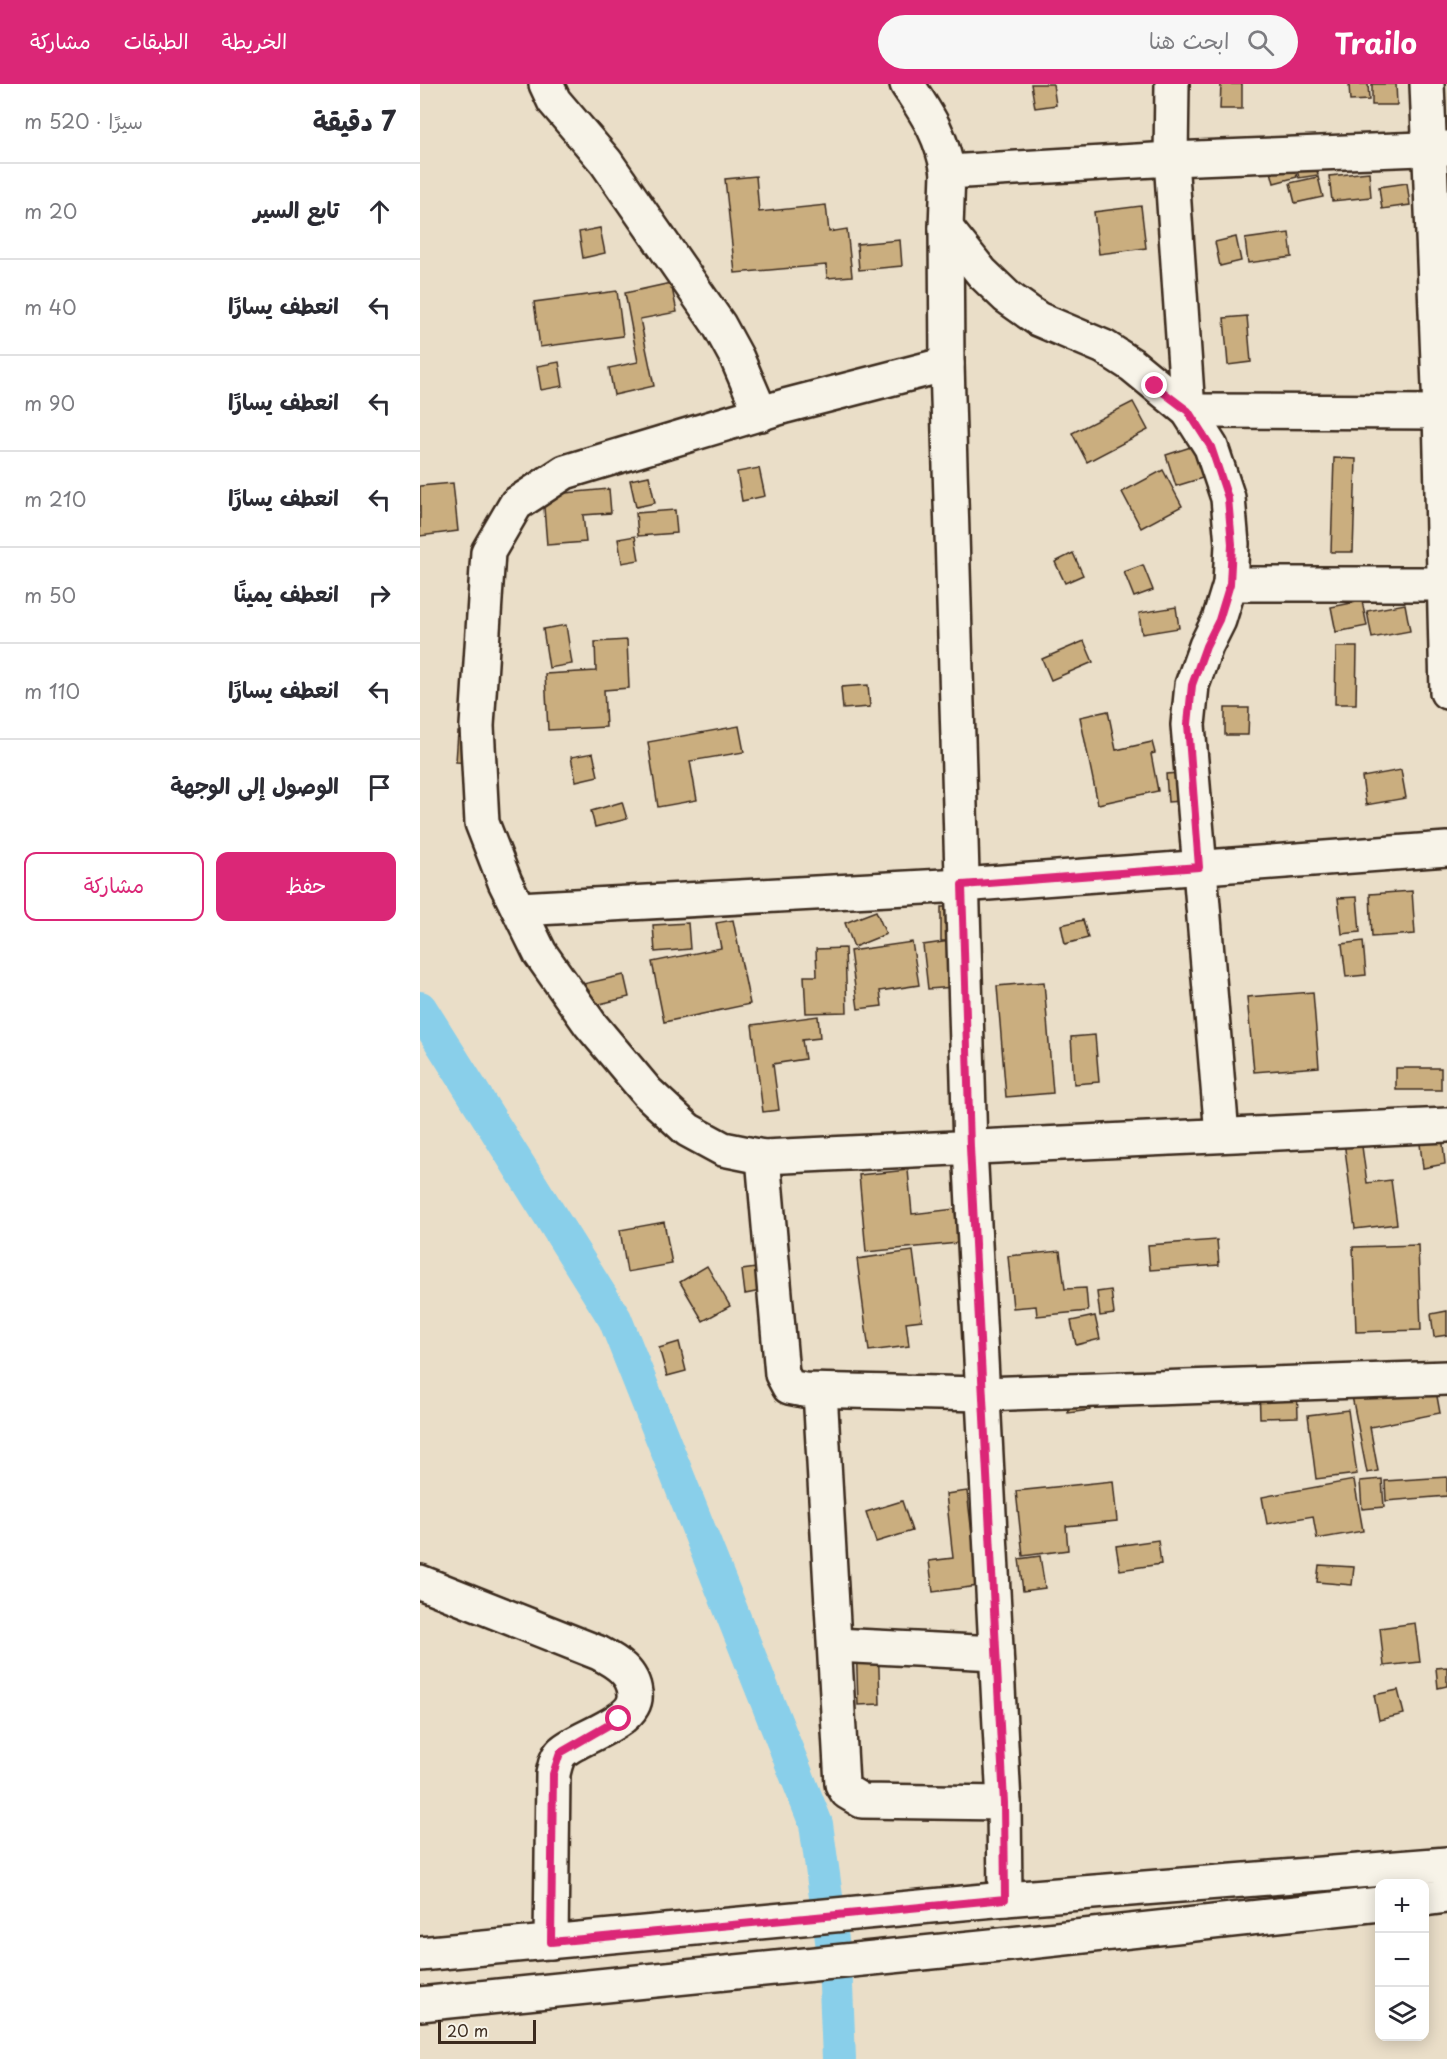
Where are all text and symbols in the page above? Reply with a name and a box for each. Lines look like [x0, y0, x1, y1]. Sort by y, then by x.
search box [878, 15, 1298, 69]
text: Trailo [1334, 21, 1417, 64]
text: ابحث هنا [1149, 23, 1229, 56]
text: مشاركة [30, 24, 91, 56]
text: الطبقات [124, 24, 189, 56]
text: الخريطة [222, 24, 287, 56]
icon: search [1244, 26, 1277, 59]
text: 7 دقيقة [313, 101, 396, 140]
text: سيرًا · 520 m [24, 106, 143, 136]
text: تابع السير [254, 192, 339, 225]
icon: ahead [363, 195, 396, 228]
text: 20 m [24, 196, 77, 226]
text: انعطف يسارًا [228, 288, 339, 321]
icon: left [363, 291, 396, 324]
text: 40 m [24, 292, 77, 322]
route end [1141, 372, 1167, 398]
text: انعطف يسارًا [228, 384, 339, 417]
icon: left [363, 387, 396, 420]
text: 90 m [24, 388, 75, 418]
text: انعطف يسارًا [228, 480, 339, 513]
icon: left [363, 483, 396, 516]
text: 210 m [24, 484, 86, 514]
text: انعطف يمينًا [234, 576, 339, 609]
icon: right [363, 579, 396, 612]
text: 50 m [24, 580, 76, 610]
text: انعطف يسارًا [228, 672, 339, 705]
icon: left [363, 675, 396, 708]
text: 110 m [24, 676, 80, 706]
text: الوصول إلى الوجهة [170, 768, 339, 801]
icon: arrive [363, 771, 396, 804]
button: مشاركة [24, 852, 204, 921]
button: حفظ [216, 852, 396, 921]
route start [605, 1705, 631, 1731]
map controls [1375, 1879, 1429, 2041]
button: + [1375, 1879, 1429, 1933]
button: − [1375, 1933, 1429, 1987]
button: layers [1375, 1987, 1429, 2041]
scale bar [438, 2017, 536, 2044]
text: 20 m [447, 2018, 488, 2042]

